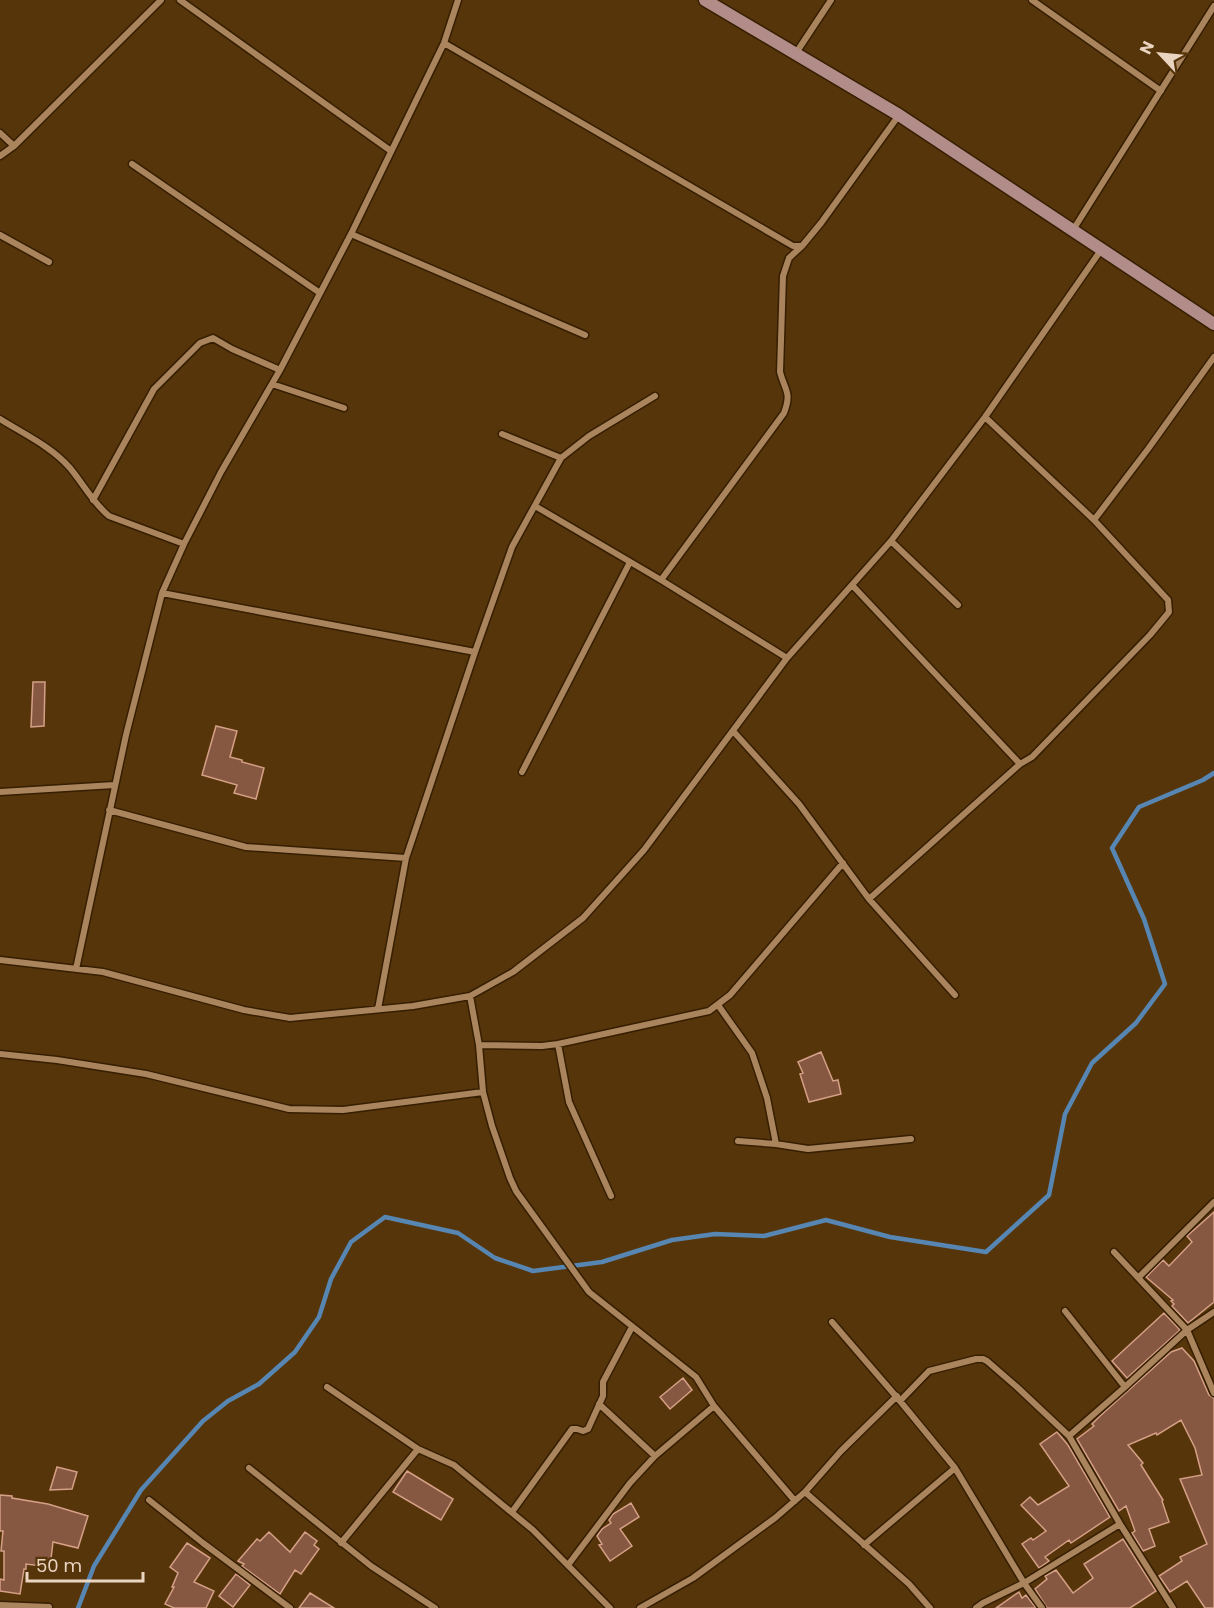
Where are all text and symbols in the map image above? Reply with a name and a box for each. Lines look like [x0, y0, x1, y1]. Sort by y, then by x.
north arrow [1130, 24, 1190, 84]
text: N [1134, 37, 1160, 58]
scale bar [27, 1545, 142, 1583]
text: 50 m [36, 1553, 82, 1578]

